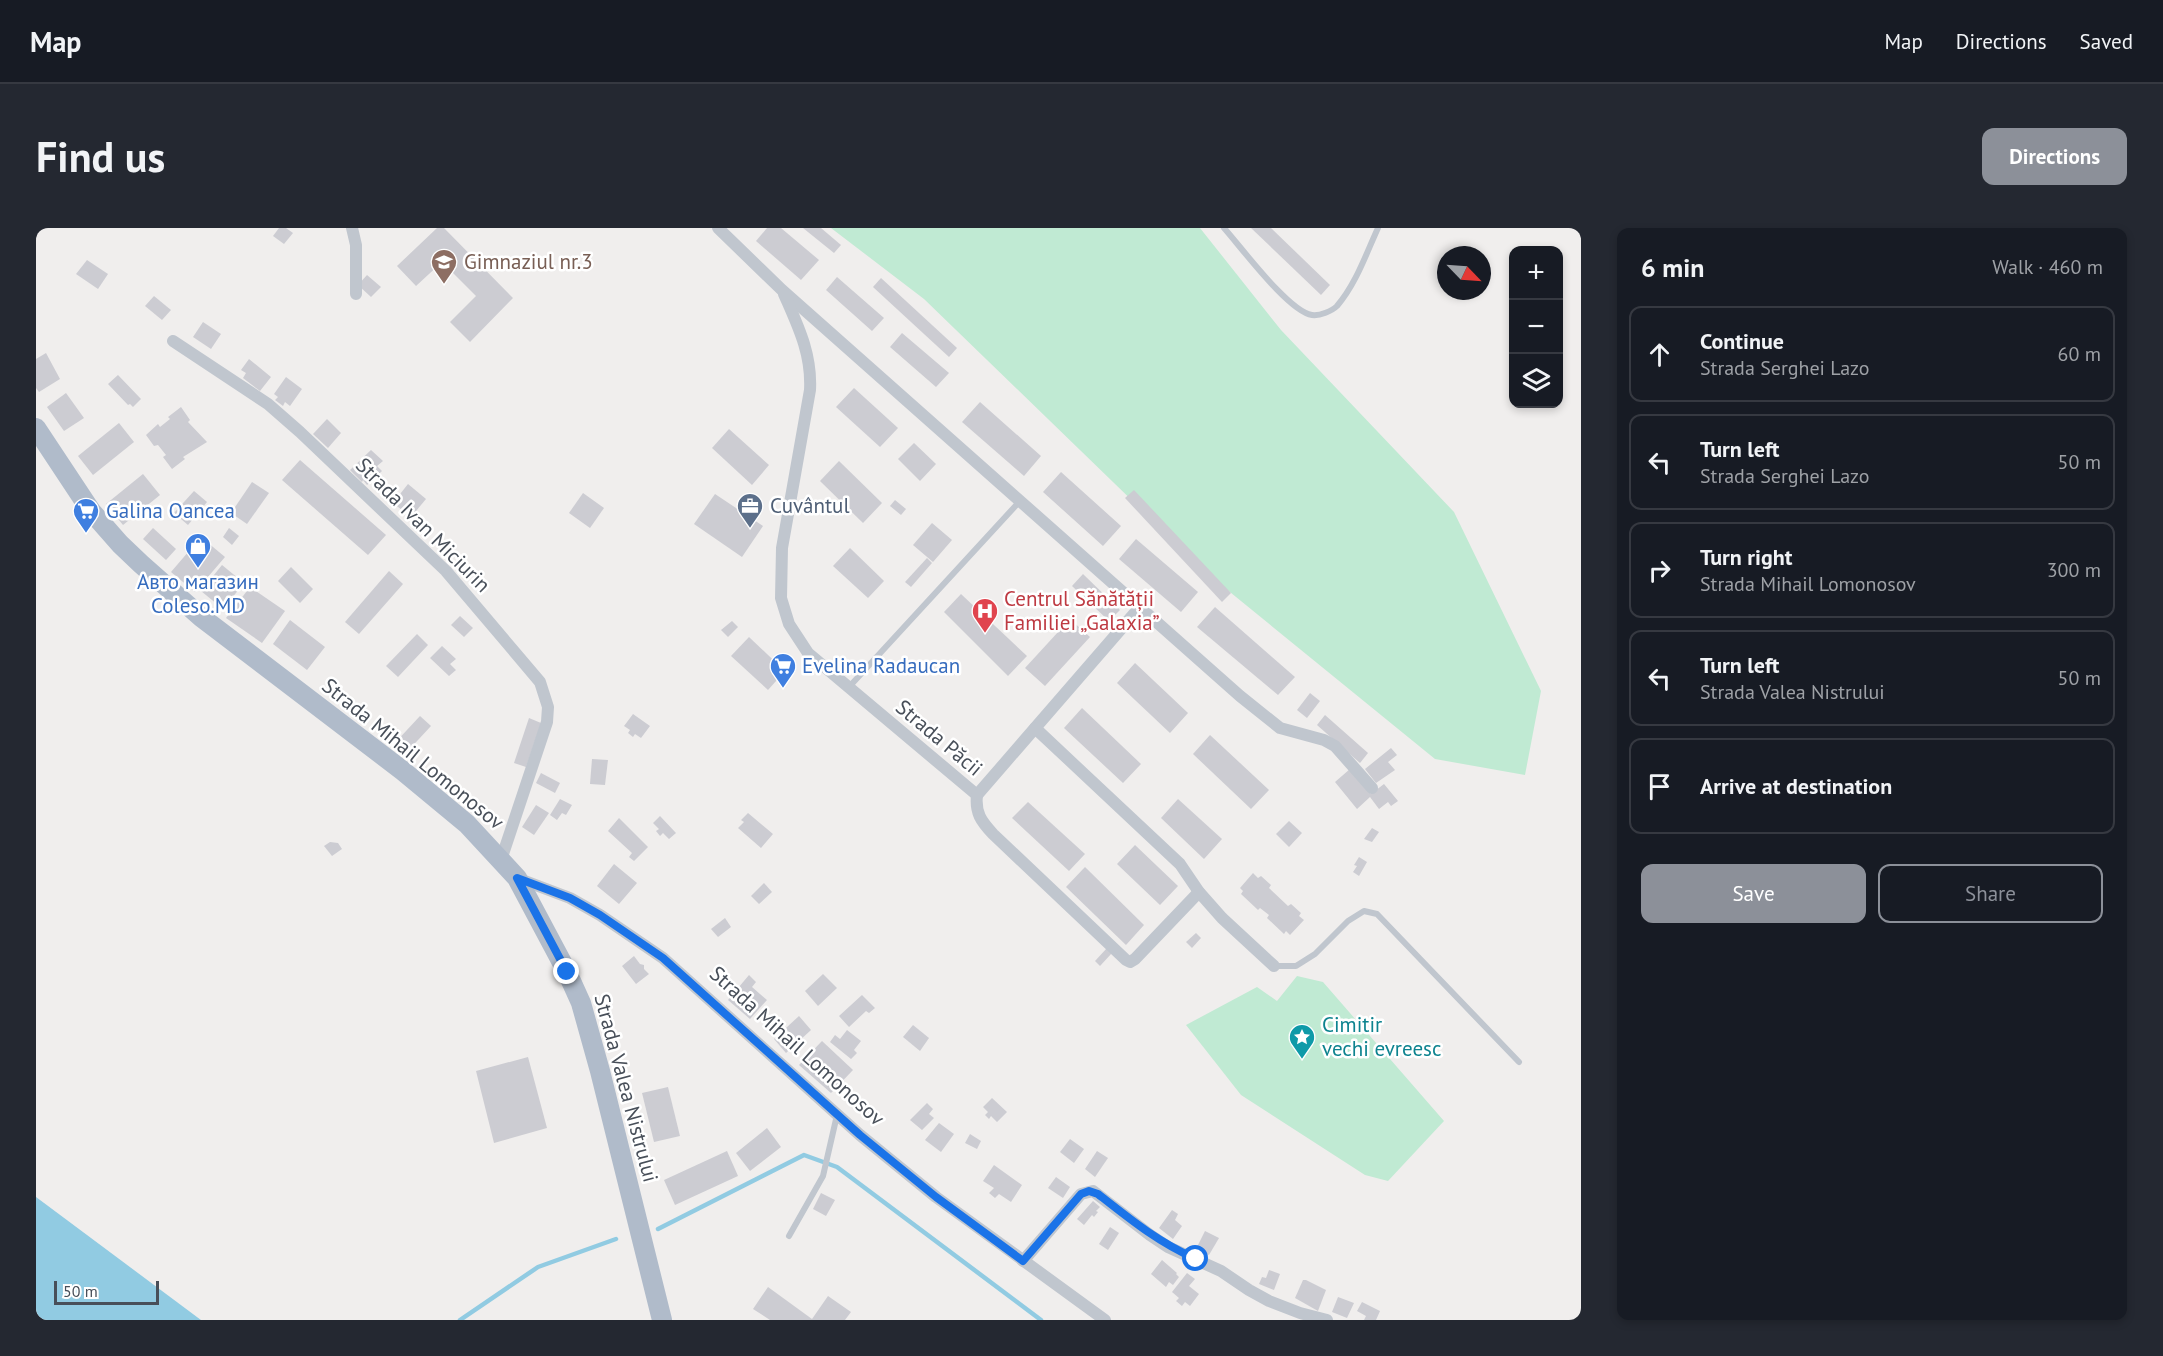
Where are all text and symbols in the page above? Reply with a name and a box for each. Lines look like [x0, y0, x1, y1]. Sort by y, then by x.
text: Map [30, 23, 81, 60]
text: Map [1884, 28, 1923, 55]
text: Directions [1956, 28, 2047, 55]
text: Saved [2080, 28, 2133, 55]
button: Directions [1982, 128, 2127, 185]
text: Find us [36, 129, 165, 184]
north arrow [1437, 246, 1491, 300]
map controls [1509, 246, 1563, 408]
button: + [1509, 246, 1563, 300]
school or university icon: Gimnaziul nr.3 [429, 247, 459, 285]
place label: Gimnaziul nr.3 [464, 248, 593, 275]
text: 6 min [1641, 251, 1704, 284]
text: Walk · 460 m [1992, 254, 2103, 280]
button: − [1509, 300, 1563, 354]
text: Continue [1700, 327, 1784, 355]
icon: ahead [1643, 338, 1676, 371]
text: 60 m [2058, 341, 2101, 367]
button: layers [1509, 354, 1563, 408]
text: Strada Serghei Lazo [1700, 355, 1869, 381]
text: Turn left [1700, 435, 1780, 463]
icon: left [1643, 446, 1676, 479]
text: 50 m [2058, 449, 2101, 475]
street label: Strada Ivan Miciurin [350, 452, 496, 598]
text: Strada Serghei Lazo [1700, 463, 1869, 489]
office icon: Cuvântul [735, 491, 765, 529]
place label: Cuvântul [770, 492, 850, 519]
supermarket icon: Galina Oancea [71, 496, 101, 534]
place label: Galina Oancea [106, 497, 235, 524]
shop icon: Авто магазин Coleso.MD [183, 531, 213, 569]
text: Turn right [1700, 543, 1792, 571]
icon: right [1643, 554, 1676, 587]
text: 300 m [2047, 557, 2101, 583]
place label: Авто магазин Coleso.MD [137, 568, 259, 619]
text: Strada Mihail Lomonosov [1700, 571, 1916, 597]
place label: Centrul Sănătății Familiei „Galaxia” [1004, 585, 1160, 636]
hospital icon: Centrul Sănătății Familiei „Galaxia” [970, 596, 1000, 634]
supermarket icon: Evelina Radaucan [768, 651, 798, 689]
text: Turn left [1700, 651, 1780, 679]
place label: Evelina Radaucan [802, 652, 960, 679]
icon: left [1643, 662, 1676, 695]
text: 50 m [2058, 665, 2101, 691]
street label: Strada Mihail Lomonosov [317, 672, 510, 835]
text: Strada Valea Nistrului [1700, 679, 1885, 705]
street label: Strada Păcii [890, 693, 988, 782]
icon: arrive [1643, 770, 1676, 803]
text: Arrive at destination [1700, 772, 1892, 800]
button: Save [1641, 864, 1866, 923]
button: Share [1878, 864, 2103, 923]
route end [553, 958, 579, 984]
street label: Strada Mihail Lomonosov [704, 960, 891, 1131]
street label: Strada Valea Nistrului [588, 991, 665, 1185]
place label: Cimitir vechi evreesc [1322, 1011, 1441, 1062]
place icon: Cimitir vechi evreesc [1287, 1022, 1317, 1060]
route start [1182, 1245, 1208, 1271]
scale bar [54, 1278, 159, 1306]
text: 50 m [63, 1281, 98, 1301]

